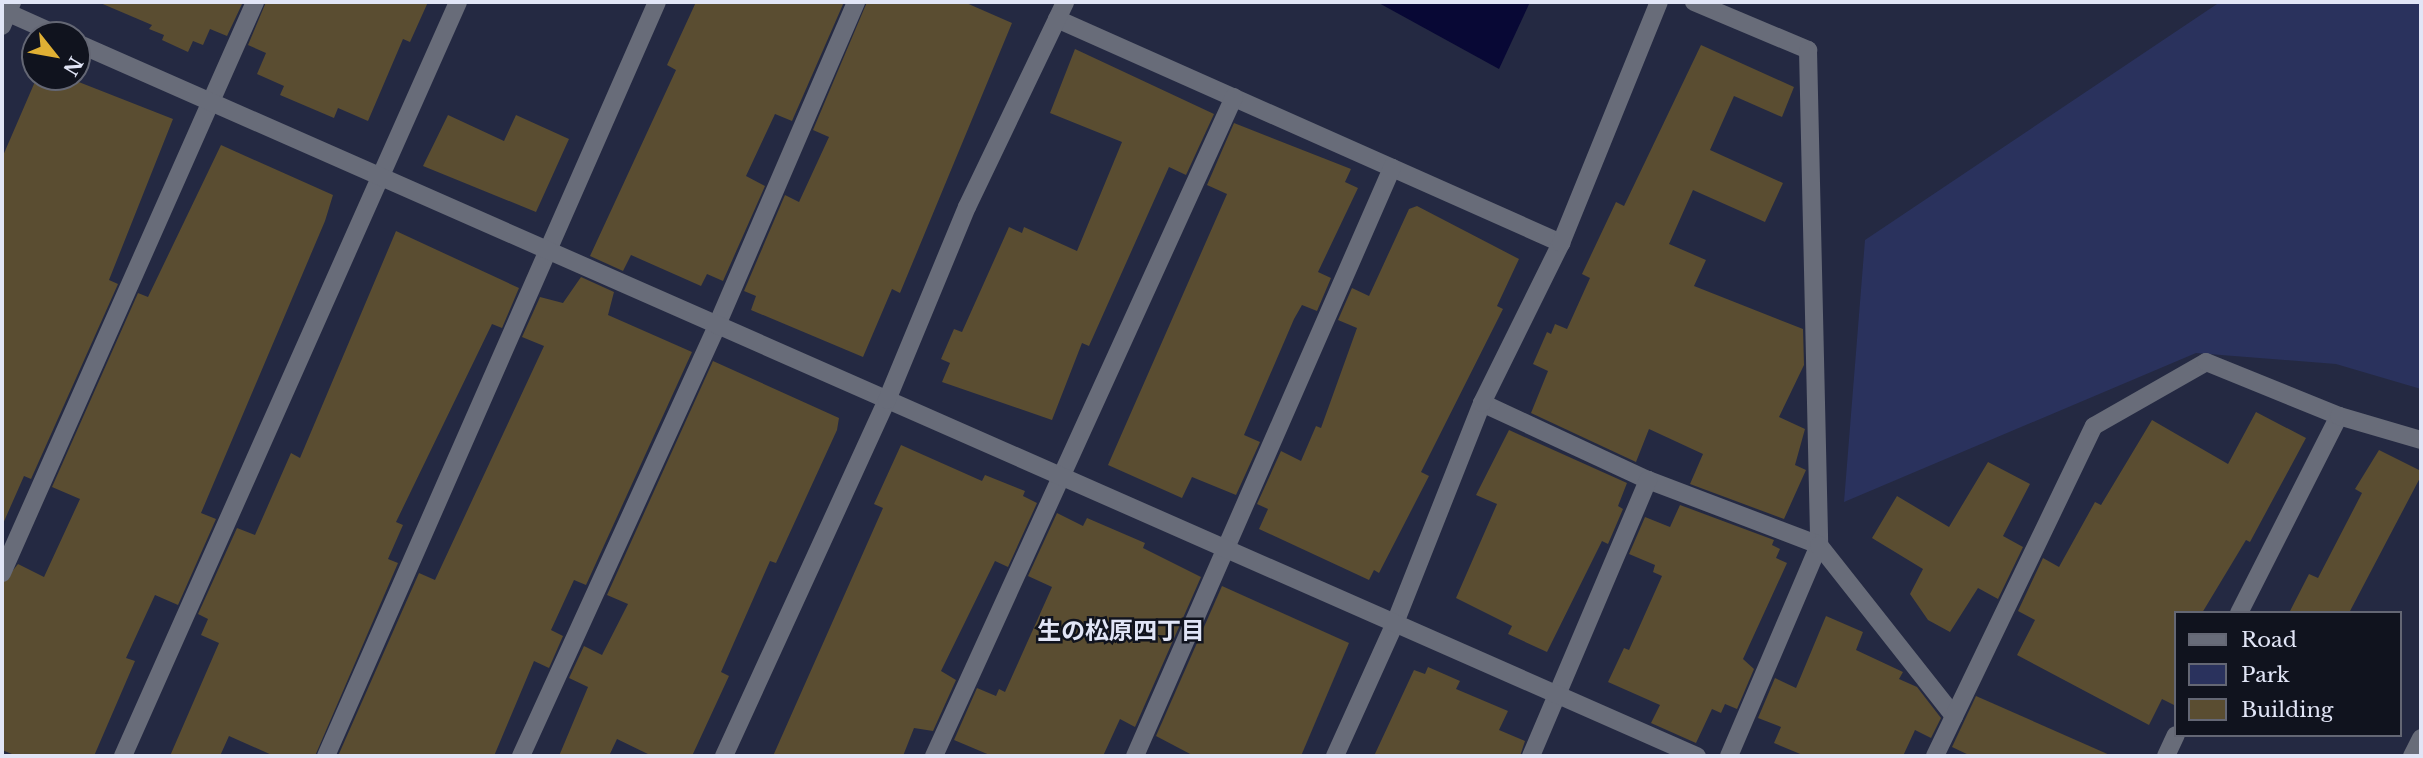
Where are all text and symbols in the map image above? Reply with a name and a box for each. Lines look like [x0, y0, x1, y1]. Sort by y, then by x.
north arrow [21, 21, 91, 91]
text: N [58, 52, 87, 80]
legend [2174, 611, 2402, 737]
district label: 生の松原四丁目 [1037, 617, 1205, 645]
text: Road [2241, 627, 2297, 653]
text: Park [2241, 662, 2290, 688]
text: Building [2241, 697, 2333, 723]

